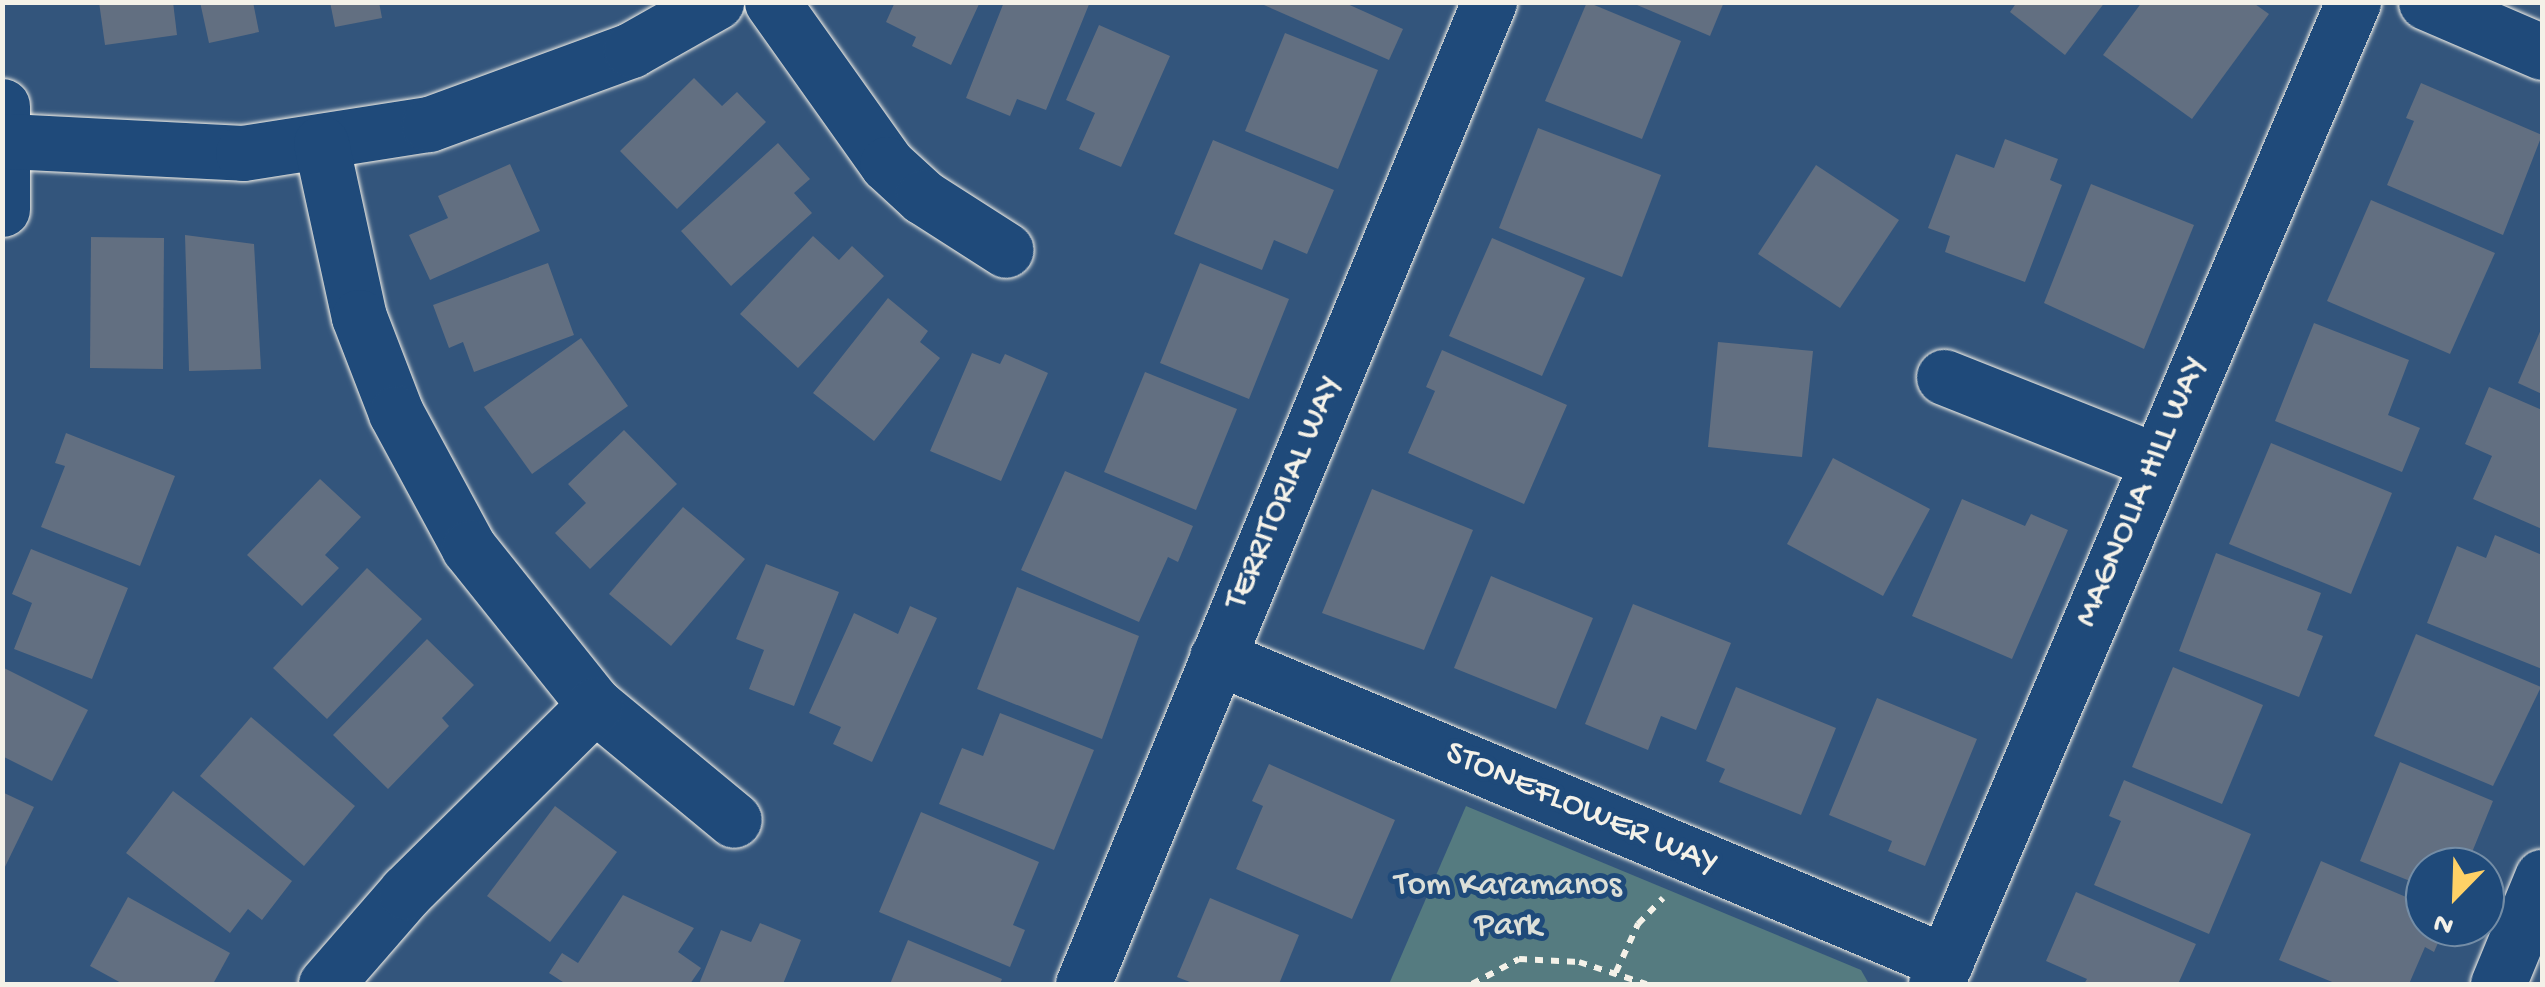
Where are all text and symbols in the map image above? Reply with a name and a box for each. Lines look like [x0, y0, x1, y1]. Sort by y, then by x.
street label: MAGNOLIA HILL WAY [2066, 350, 2218, 634]
street label: TERRITORIAL WAY [1217, 370, 1353, 616]
street label: STONEFLOWER WAY [1438, 734, 1724, 886]
north arrow [2405, 847, 2505, 947]
park label: Tom Karamanos Park [1394, 866, 1622, 948]
text: N [2429, 904, 2459, 942]

